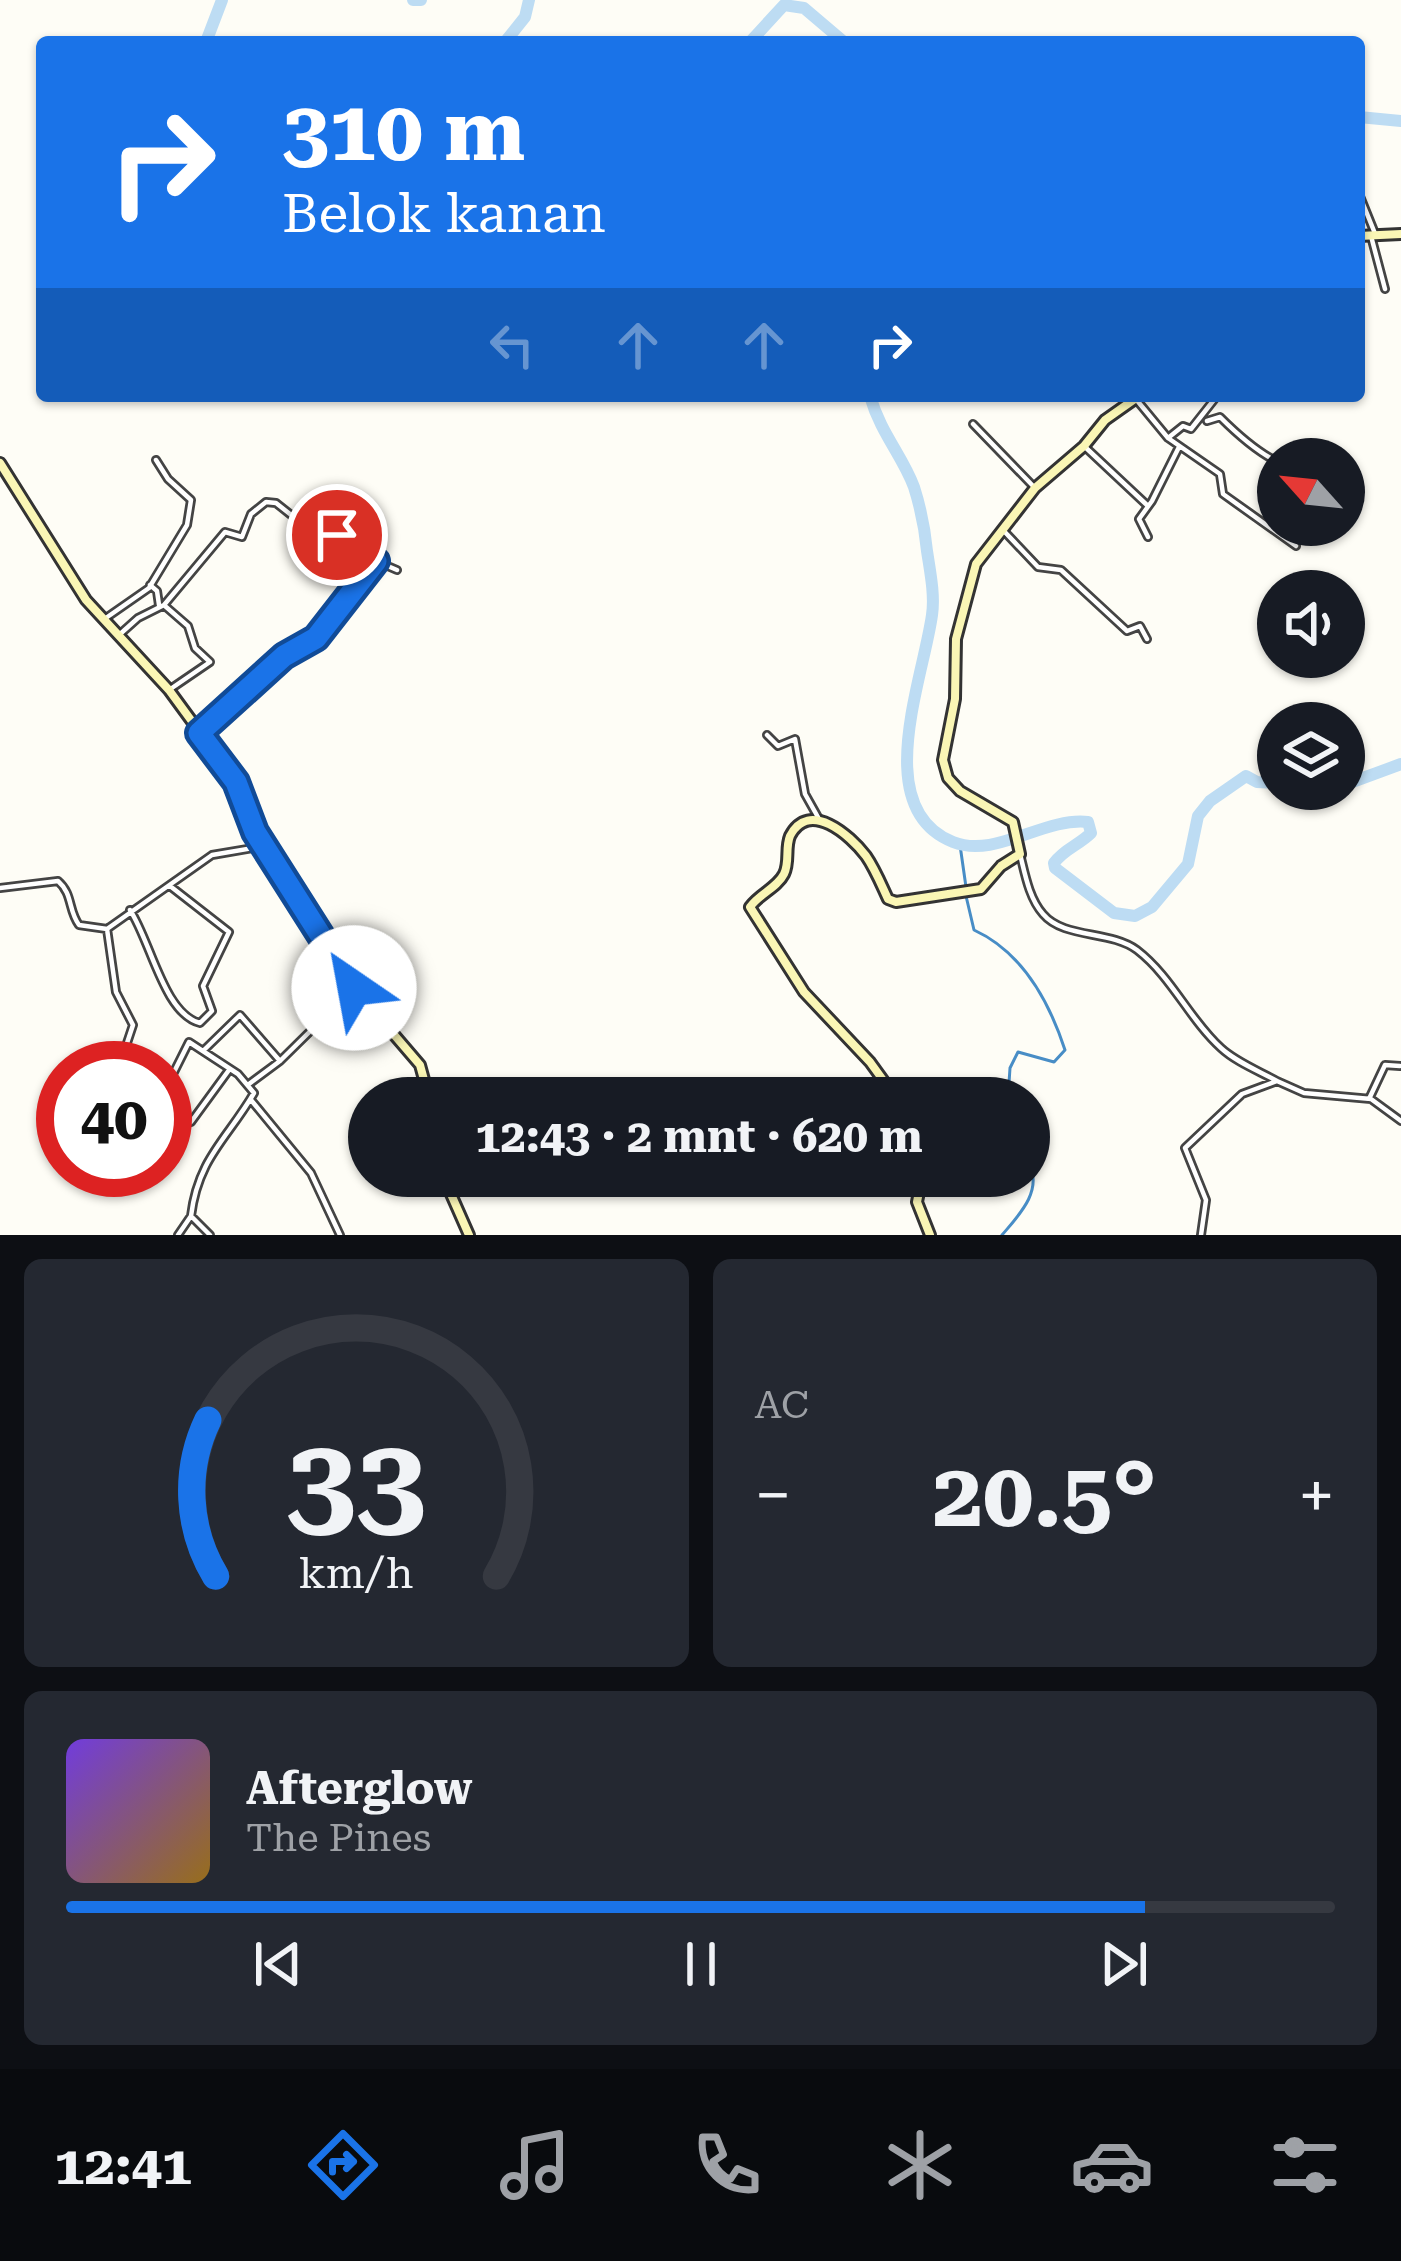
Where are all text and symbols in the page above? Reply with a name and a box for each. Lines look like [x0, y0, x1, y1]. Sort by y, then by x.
text: 310 m [282, 82, 525, 180]
icon: right [84, 84, 240, 240]
text: Belok kanan [282, 182, 606, 245]
icon: left [479, 312, 545, 378]
icon: ahead [605, 312, 671, 378]
icon: ahead [731, 312, 797, 378]
icon: right [857, 312, 923, 378]
north arrow [1257, 438, 1365, 546]
map controls [1257, 438, 1365, 810]
pin [286, 484, 388, 586]
icon: arrive [304, 502, 370, 568]
button: sound [1257, 570, 1365, 678]
button: layers [1257, 702, 1365, 810]
position arrow [291, 925, 417, 1051]
speed limit sign: 40 [36, 1041, 192, 1197]
text: 12:43 · 2 mnt · 620 m [475, 1110, 923, 1163]
text: AC [755, 1382, 809, 1428]
text: 33 [286, 1409, 426, 1555]
text: 20.5° [933, 1443, 1157, 1548]
text: − [755, 1457, 791, 1534]
text: + [1298, 1457, 1335, 1534]
text: km/h [299, 1548, 414, 1598]
text: Afterglow [246, 1762, 472, 1815]
text: The Pines [246, 1815, 431, 1861]
icon: previous [245, 1931, 311, 1997]
icon: pause [668, 1931, 734, 1997]
icon: next [1091, 1931, 1157, 1997]
icon: directions [301, 2123, 385, 2207]
icon: music [493, 2123, 577, 2207]
icon: phone [685, 2123, 769, 2207]
icon: climate [878, 2123, 962, 2207]
icon: car [1070, 2123, 1154, 2207]
icon: filters [1263, 2123, 1347, 2207]
text: 12:41 [54, 2134, 192, 2197]

